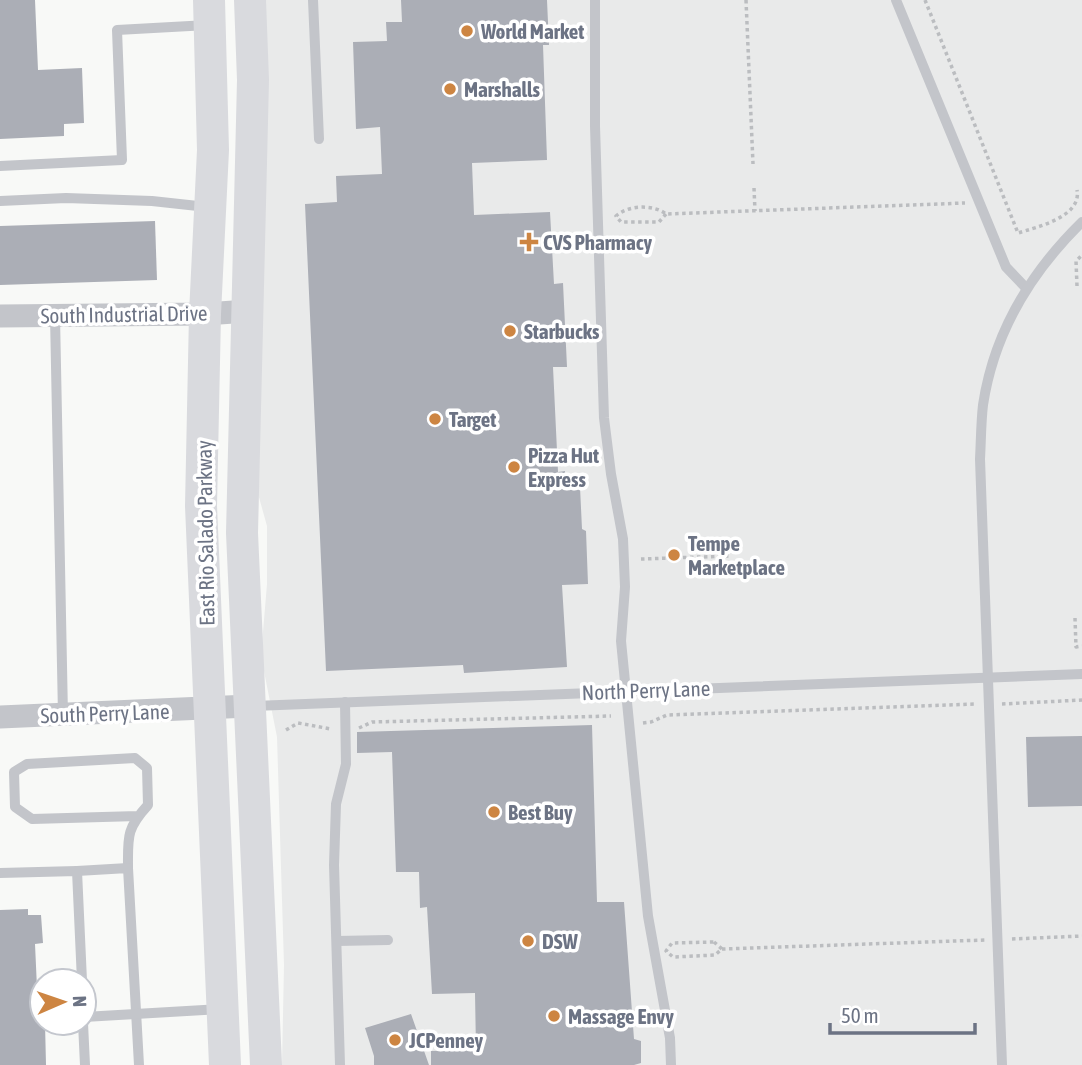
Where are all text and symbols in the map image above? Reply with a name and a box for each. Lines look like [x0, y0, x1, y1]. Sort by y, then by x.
place label: World Market [480, 19, 584, 43]
marker: World Market [459, 23, 475, 39]
place label: Marshalls [464, 77, 541, 101]
marker: Marshalls [442, 81, 458, 97]
place label: CVS Pharmacy [543, 230, 653, 254]
marker: CVS Pharmacy [521, 234, 537, 250]
street label: South Industrial Drive [40, 301, 208, 327]
place label: Starbucks [524, 319, 600, 343]
marker: Starbucks [502, 323, 518, 339]
place label: Target [449, 407, 496, 431]
marker: Target [427, 411, 443, 427]
street label: East Rio Salado Parkway [191, 440, 219, 626]
place label: Pizza Hut Express [528, 443, 599, 491]
marker: Pizza Hut Express [506, 459, 522, 475]
place label: Tempe Marketplace [688, 531, 785, 579]
marker: Tempe Marketplace [666, 547, 682, 563]
street label: North Perry Lane [581, 676, 711, 704]
street label: South Perry Lane [40, 699, 170, 727]
place label: Best Buy [508, 800, 573, 824]
marker: Best Buy [486, 804, 502, 820]
place label: DSW [542, 929, 579, 953]
marker: DSW [520, 933, 536, 949]
north arrow [28, 967, 98, 1037]
scale bar [830, 992, 975, 1036]
text: N [69, 995, 91, 1007]
text: 50 m [841, 1003, 879, 1027]
place label: Massage Envy [568, 1004, 674, 1028]
marker: Massage Envy [546, 1008, 562, 1024]
place label: JCPenney [408, 1028, 483, 1052]
marker: JCPenney [387, 1032, 403, 1048]

